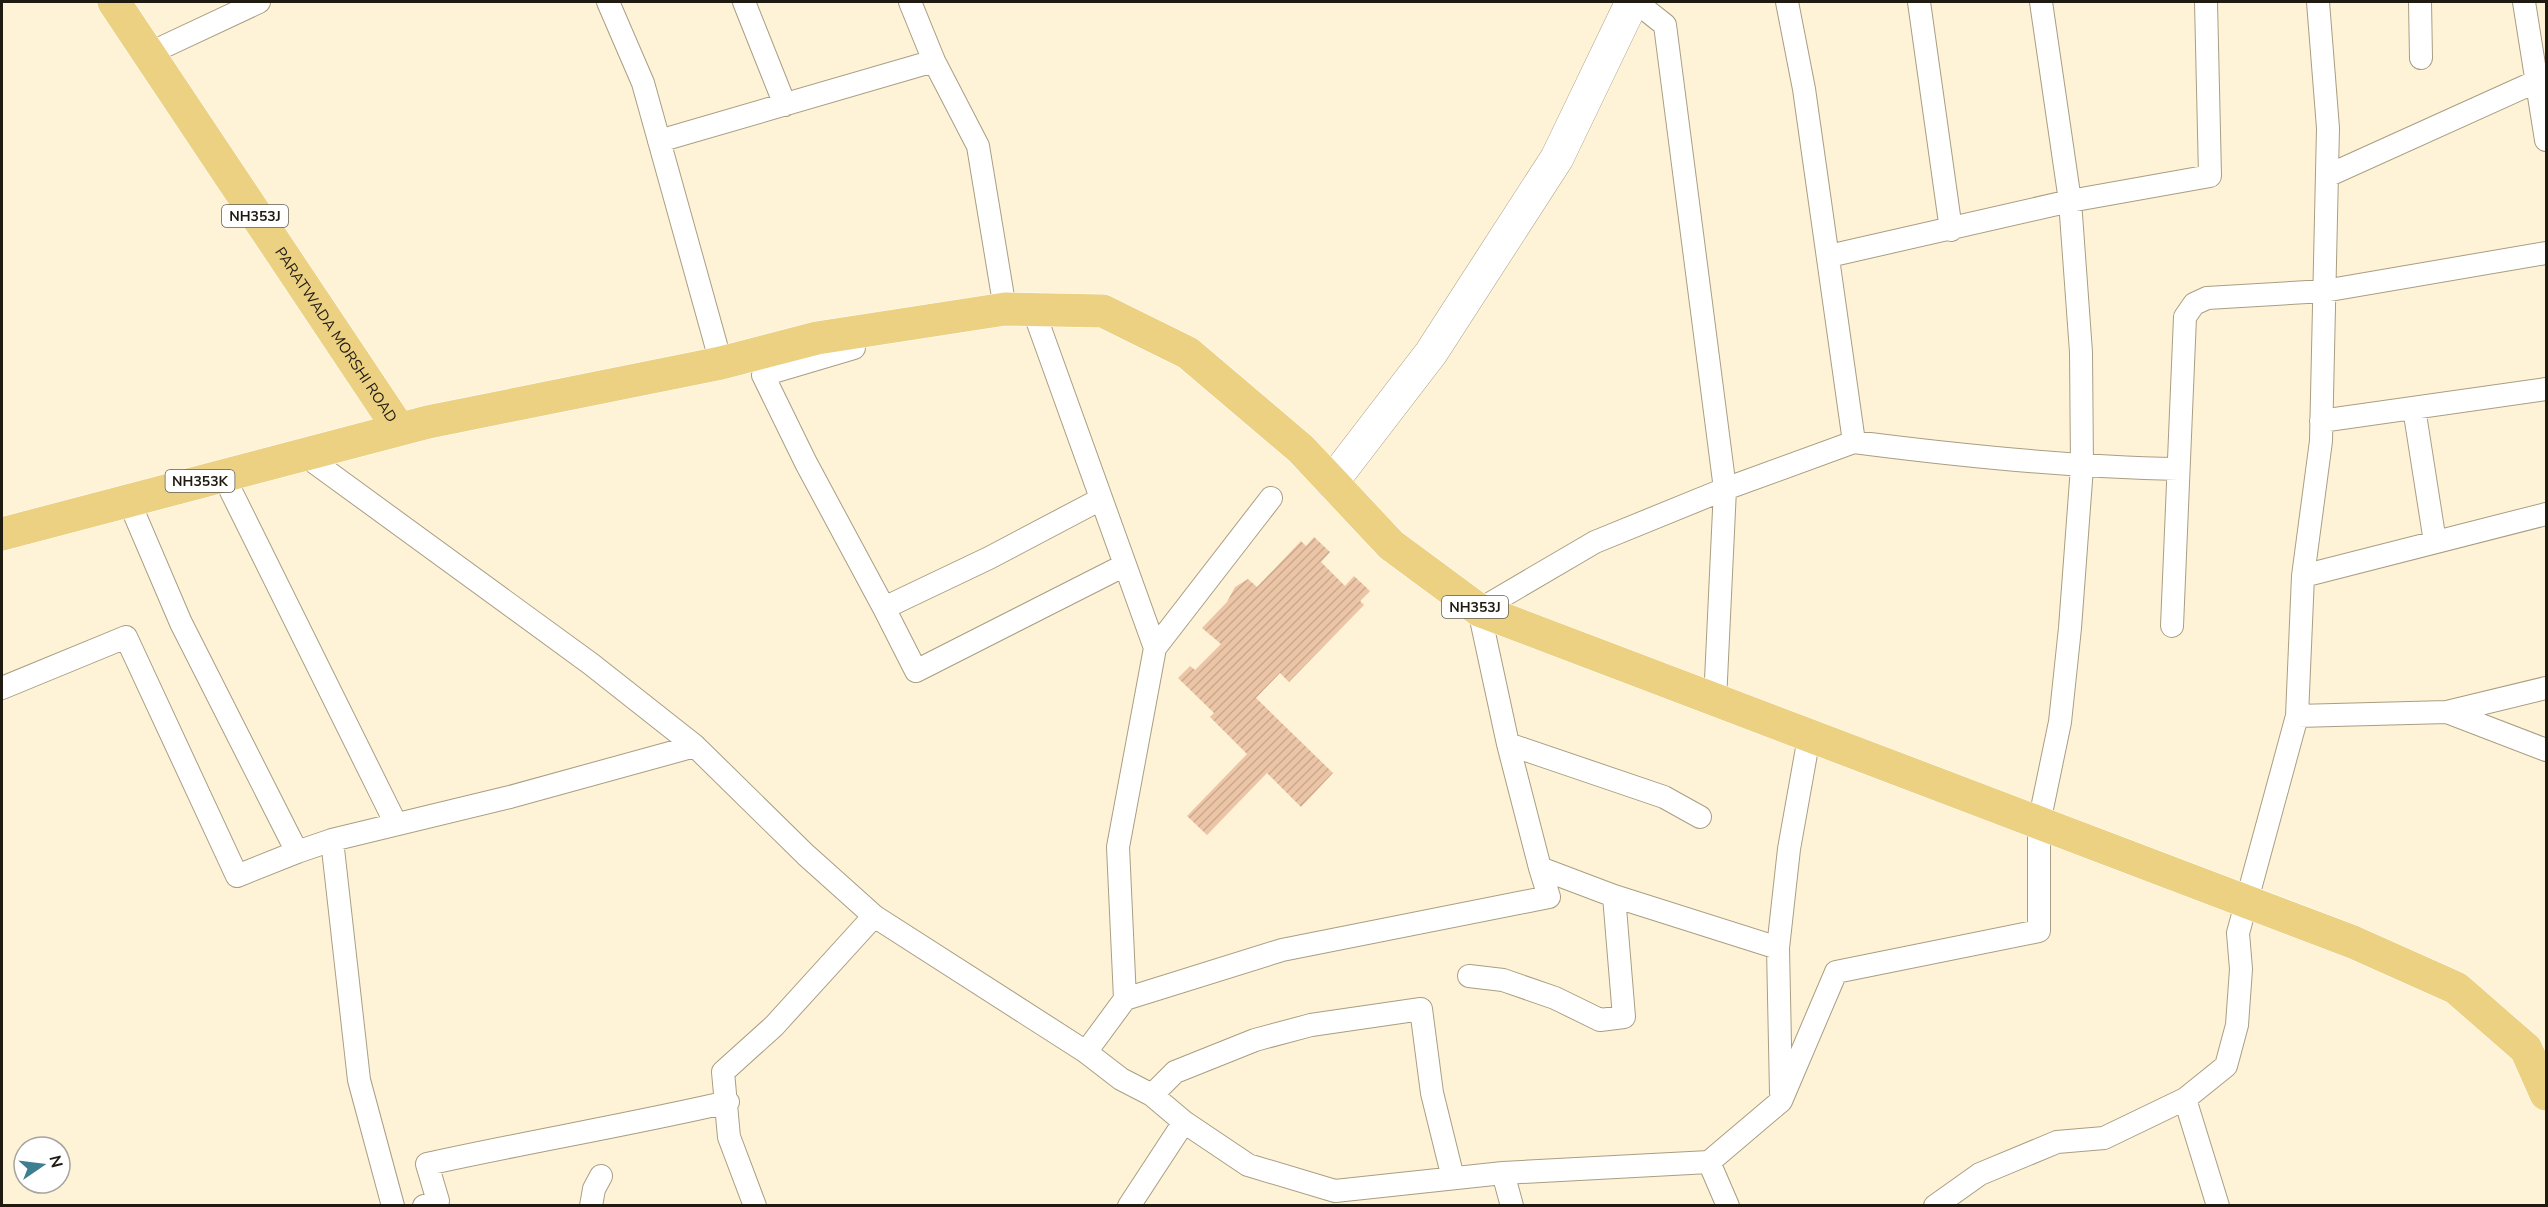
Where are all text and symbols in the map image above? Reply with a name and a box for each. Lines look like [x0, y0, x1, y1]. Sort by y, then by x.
road number: NH353J [222, 205, 288, 227]
street label: PARATWADA MORSHI ROAD [270, 243, 402, 426]
road number: NH353K [166, 470, 234, 492]
road number: NH353J [1442, 596, 1508, 618]
north arrow [12, 1135, 72, 1195]
text: N [43, 1153, 68, 1170]

